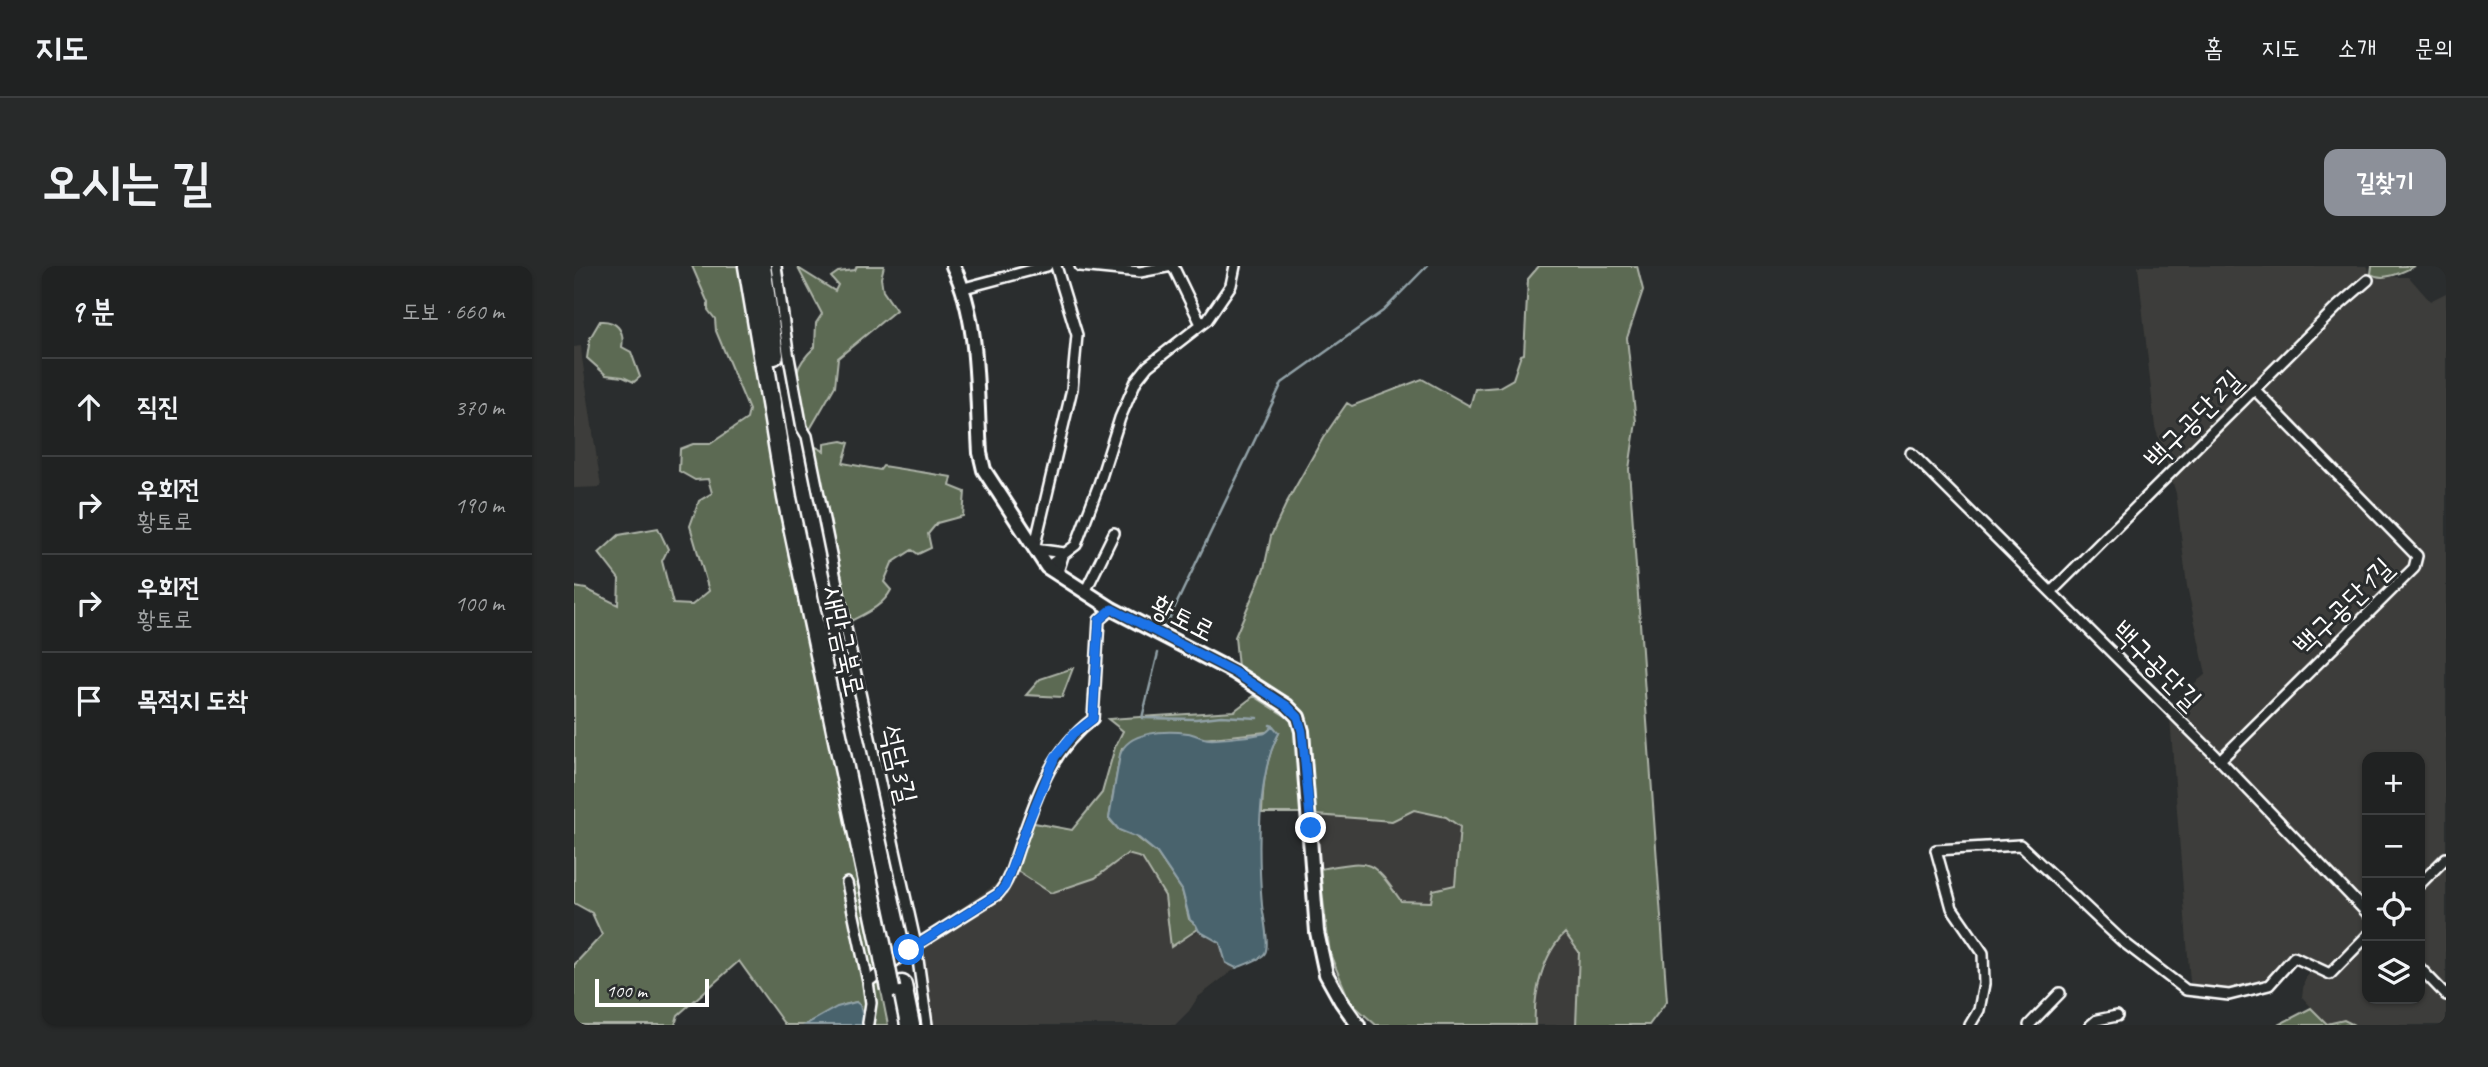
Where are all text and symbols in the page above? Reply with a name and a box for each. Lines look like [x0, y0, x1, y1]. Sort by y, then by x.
text: 지도 [35, 27, 88, 69]
text: 홈 [2204, 33, 2223, 63]
text: 지도 [2261, 33, 2300, 63]
text: 소개 [2338, 33, 2376, 63]
text: 문의 [2414, 33, 2453, 63]
button: 길찾기 [2324, 149, 2446, 216]
text: 오시는 길 [42, 151, 212, 213]
text: 9 분 [70, 292, 115, 330]
text: 도보 · 660 m [402, 297, 504, 326]
street label: 백구공단2길 [2136, 362, 2250, 476]
icon: ahead [70, 388, 108, 426]
text: 직진 [137, 390, 179, 423]
text: 370 m [455, 393, 504, 422]
text: 우회전 [137, 473, 200, 506]
icon: right [70, 486, 108, 524]
text: 190 m [455, 491, 504, 520]
text: 황토로 [137, 507, 193, 536]
street label: 백구공단1길 [2286, 550, 2400, 662]
text: 우회전 [137, 571, 200, 604]
street label: 새만금북로 [815, 582, 873, 700]
icon: right [70, 584, 108, 622]
street label: 황토로 [1145, 587, 1221, 649]
text: 100 m [455, 589, 504, 618]
text: 황토로 [137, 605, 193, 634]
street label: 백구공단길 [2105, 613, 2209, 717]
icon: arrive [70, 682, 108, 720]
text: 목적지 도착 [137, 684, 248, 717]
street label: 석담3길 [873, 721, 925, 807]
map controls [2362, 752, 2425, 1004]
button: + [2362, 752, 2425, 815]
route end [1295, 812, 1326, 843]
button: − [2362, 815, 2425, 878]
button: locate [2362, 878, 2425, 941]
route start [893, 934, 924, 965]
button: layers [2362, 941, 2425, 1004]
scale bar [595, 976, 709, 1008]
text: 100 m [606, 979, 647, 1003]

